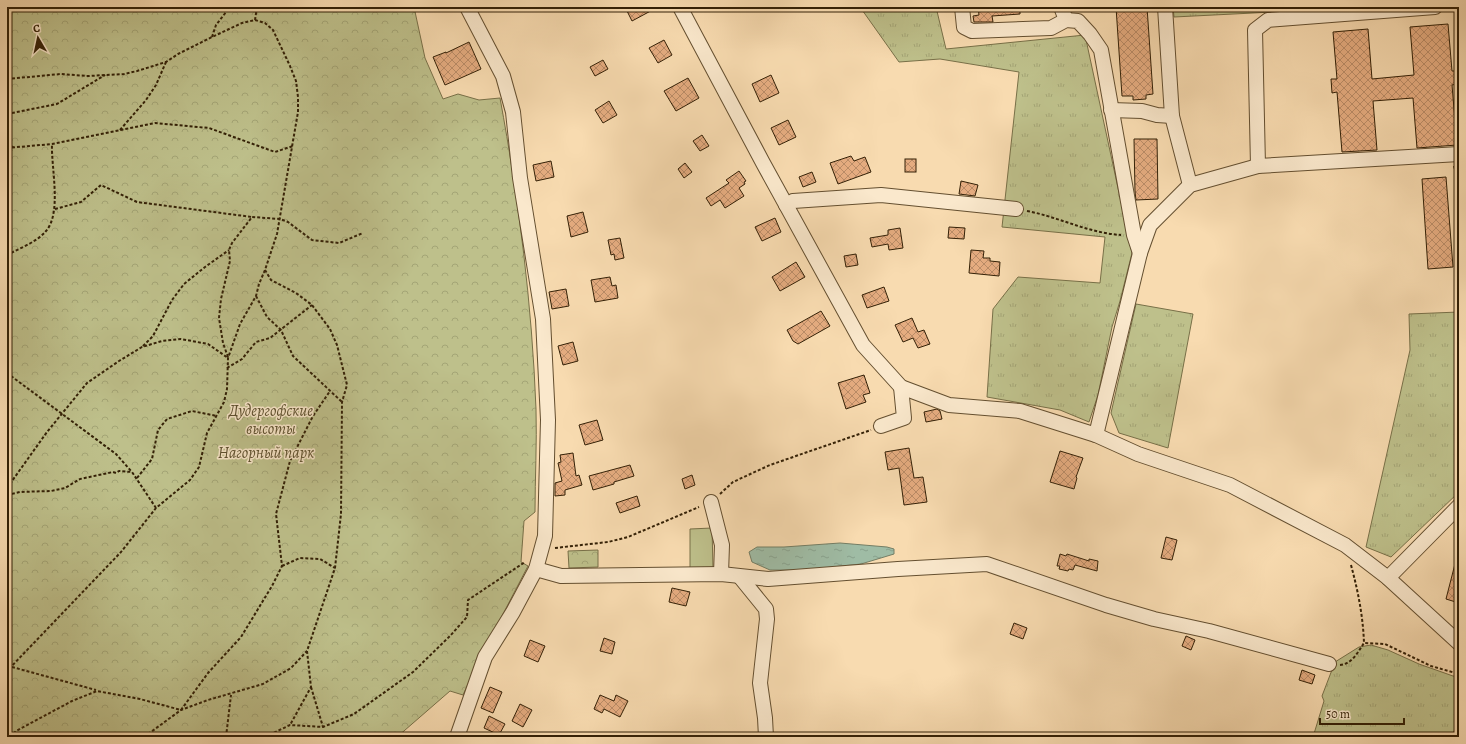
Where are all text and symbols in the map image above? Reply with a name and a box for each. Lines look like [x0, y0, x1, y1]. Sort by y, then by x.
north arrow [18, 18, 58, 58]
text: С [32, 21, 41, 37]
park label: Дудергофские высоты [228, 400, 313, 440]
park label: Нагорный парк [218, 442, 314, 464]
scale bar [1320, 700, 1404, 726]
text: 50 m [1326, 706, 1350, 722]

